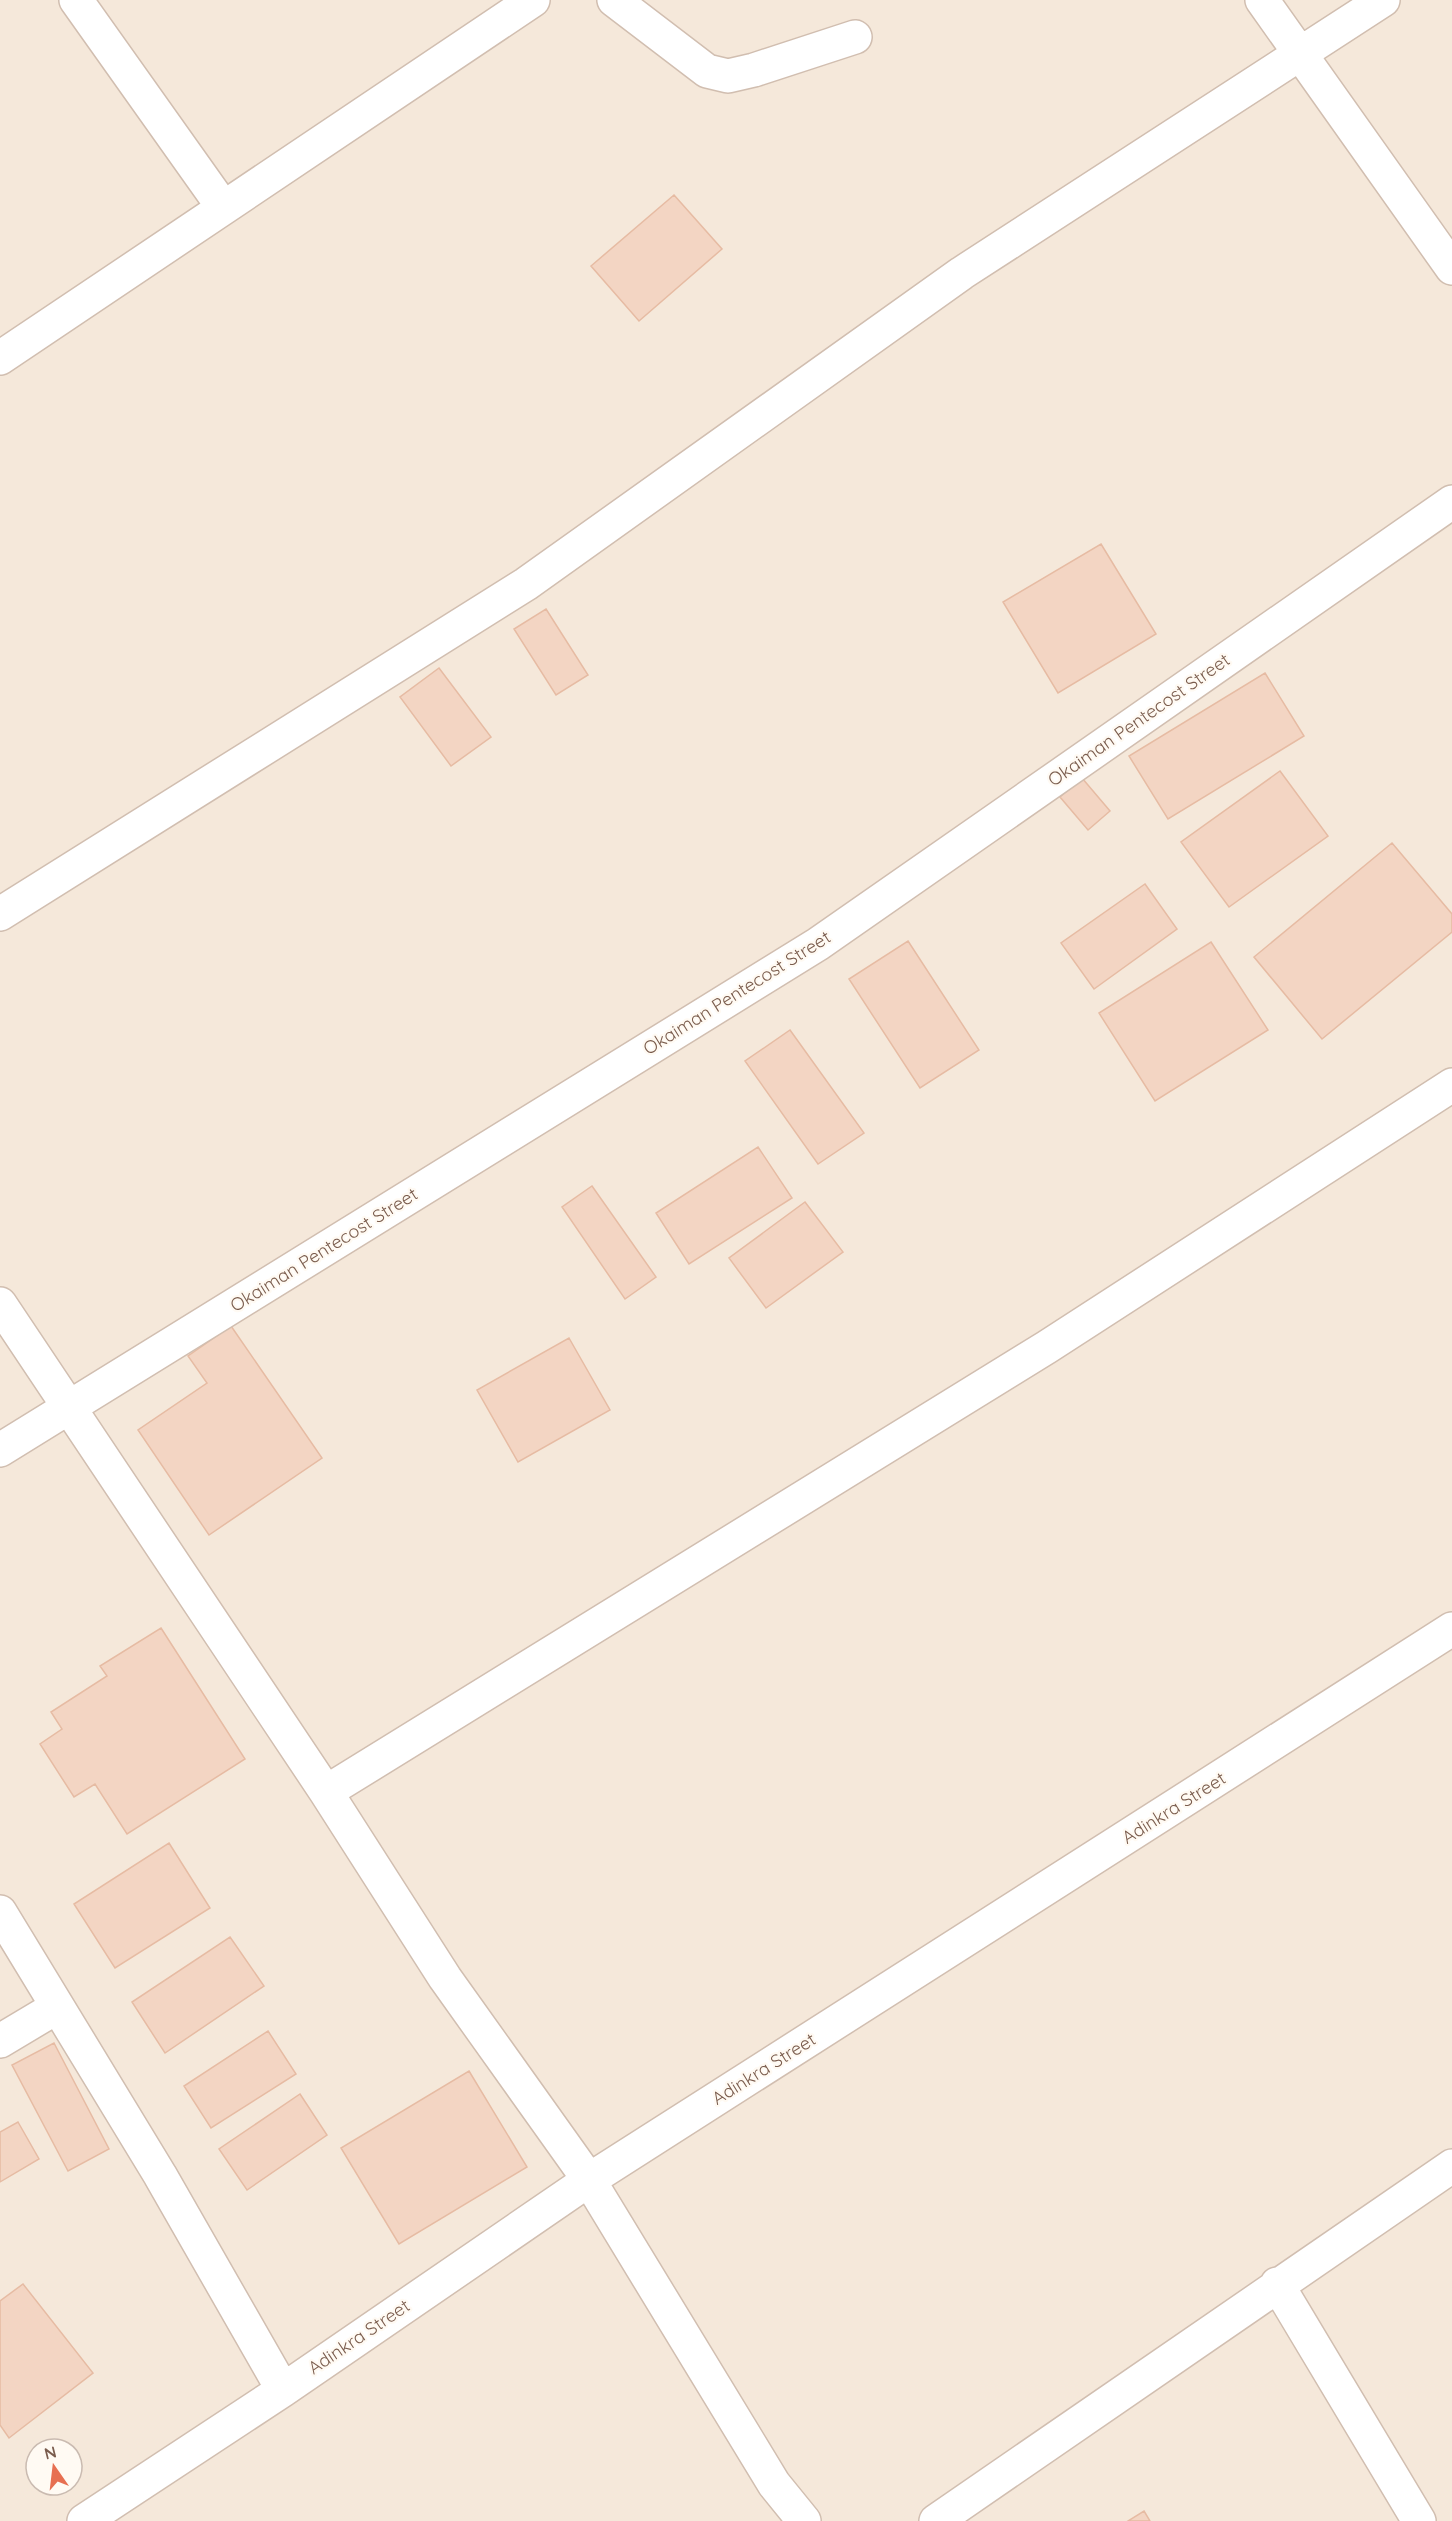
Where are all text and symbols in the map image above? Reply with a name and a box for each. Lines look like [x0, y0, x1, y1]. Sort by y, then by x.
street label: Okaiman Pentecost Street [1043, 648, 1234, 791]
street label: Okaiman Pentecost Street [639, 925, 835, 1060]
street label: Okaiman Pentecost Street [226, 1182, 422, 1317]
street label: Adinkra Street [1118, 1767, 1230, 1849]
street label: Adinkra Street [708, 2028, 820, 2110]
street label: Adinkra Street [303, 2294, 414, 2379]
north arrow [24, 2437, 84, 2497]
text: N [42, 2441, 58, 2464]

